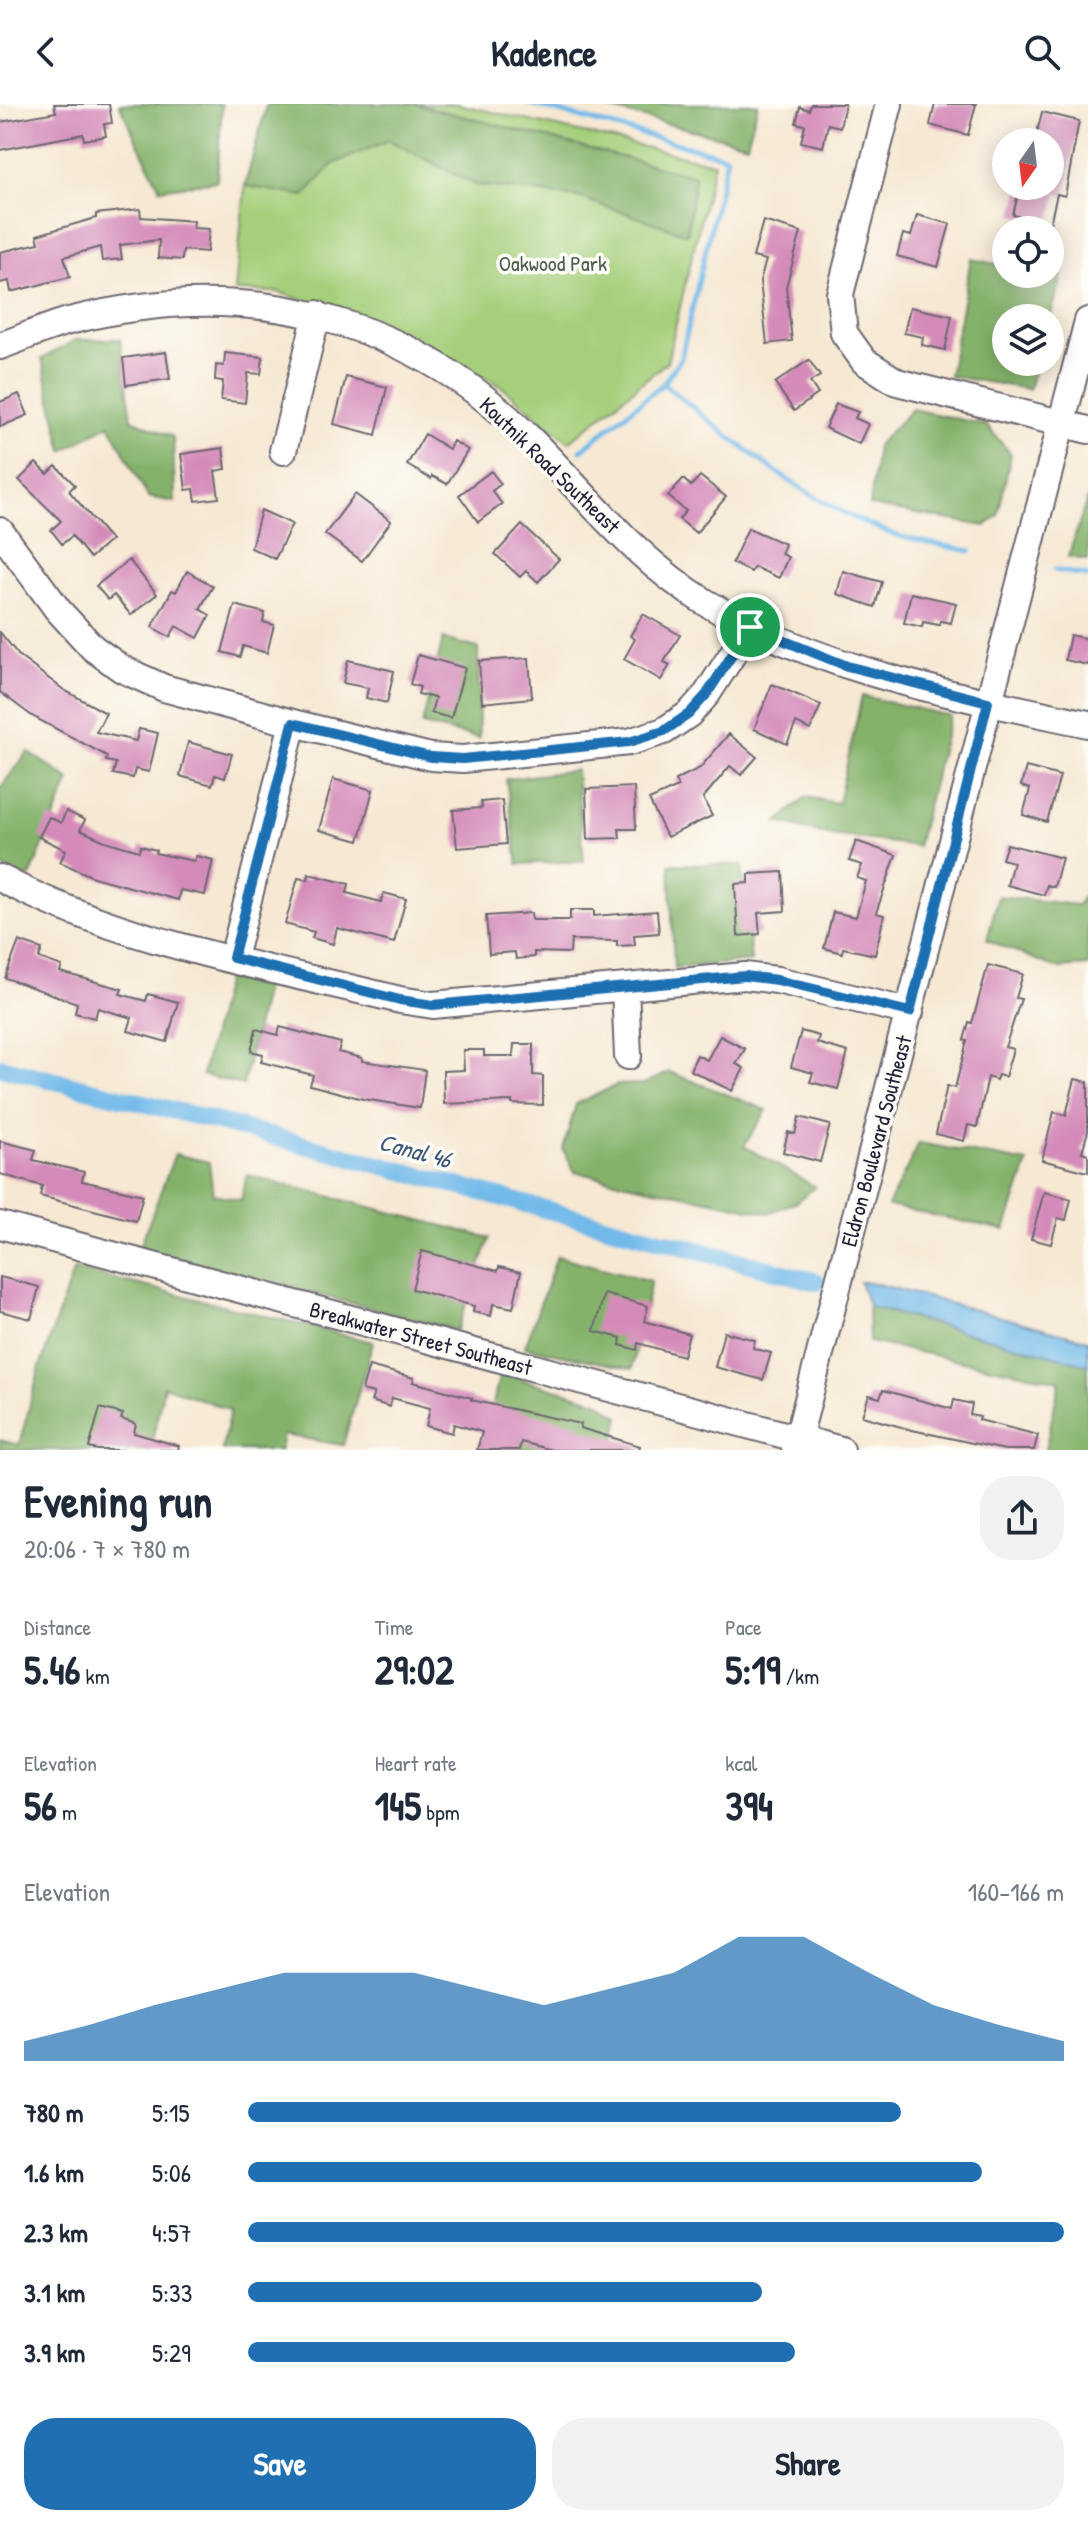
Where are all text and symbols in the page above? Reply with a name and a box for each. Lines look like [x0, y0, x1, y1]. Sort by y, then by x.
text: Kadence [491, 28, 597, 77]
icon: back [24, 30, 68, 74]
icon: search [1020, 30, 1064, 74]
north arrow [992, 128, 1064, 200]
map controls [992, 128, 1064, 376]
button: locate [992, 216, 1064, 288]
park label: Oakwood Park [499, 248, 607, 278]
button: layers [992, 304, 1064, 376]
street label: Koutnik Road Southeast [473, 390, 627, 540]
pin [716, 593, 784, 661]
icon: arrive [728, 605, 772, 649]
street label: Eldron Boulevard Southeast [833, 1032, 919, 1250]
water label: Canal 46 [376, 1125, 456, 1175]
street label: Breakwater Street Southeast [306, 1294, 536, 1382]
text: Evening run [24, 1471, 212, 1531]
button: share [980, 1476, 1064, 1560]
text: 20:06 · 7 × 780 m [24, 1531, 190, 1566]
text: Distance [24, 1612, 91, 1642]
text: Time [375, 1612, 414, 1642]
text: Pace [725, 1612, 762, 1642]
text: 5.46 [24, 1642, 80, 1696]
text: 29:02 [375, 1642, 454, 1696]
text: 5:19 [725, 1642, 781, 1696]
text: km [80, 1661, 110, 1691]
text: /km [781, 1661, 819, 1691]
text: Elevation [24, 1748, 97, 1778]
text: Heart rate [375, 1748, 457, 1778]
text: kcal [725, 1748, 757, 1778]
text: 56 [24, 1778, 57, 1832]
text: 145 [375, 1778, 421, 1832]
text: 394 [725, 1778, 773, 1832]
text: m [57, 1797, 77, 1827]
text: bpm [421, 1797, 460, 1827]
text: Elevation [24, 1874, 110, 1909]
text: 160–166 m [968, 1874, 1064, 1909]
text: 780 m [24, 2095, 83, 2130]
text: 5:15 [152, 2095, 189, 2130]
text: 1.6 km [24, 2155, 84, 2190]
text: 5:06 [152, 2155, 191, 2190]
text: 2.3 km [24, 2215, 88, 2250]
text: 4:57 [152, 2215, 192, 2250]
text: 3.1 km [24, 2275, 85, 2310]
text: 5:33 [152, 2275, 192, 2310]
text: 3.9 km [24, 2335, 85, 2370]
text: 5:29 [152, 2335, 191, 2370]
button: Save [24, 2418, 536, 2510]
button: Share [552, 2418, 1064, 2510]

